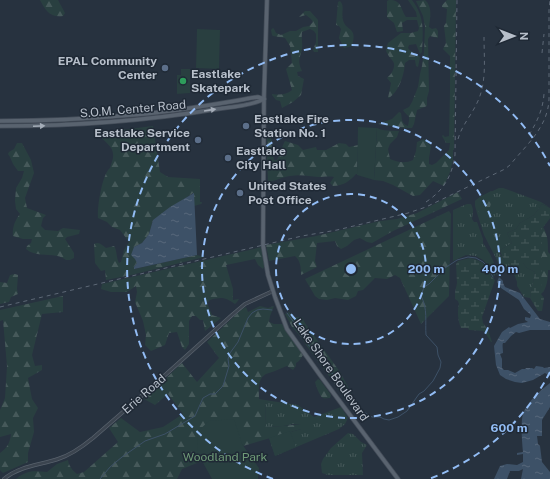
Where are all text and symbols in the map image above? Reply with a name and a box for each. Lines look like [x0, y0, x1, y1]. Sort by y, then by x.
north arrow [494, 16, 534, 56]
text: N [518, 32, 530, 40]
place label: EPAL Community Center [58, 54, 157, 82]
marker: EPAL Community Center [160, 63, 170, 73]
place label: Eastlake Skatepark [191, 67, 250, 95]
marker: Eastlake Skatepark [178, 76, 188, 86]
street label: S.O.M. Center Road [79, 97, 187, 121]
one-way arrow [204, 107, 216, 113]
place label: Eastlake Fire Station No. 1 [254, 112, 329, 140]
marker: Eastlake Fire Station No. 1 [241, 121, 251, 131]
one-way arrow [33, 123, 46, 129]
place label: Eastlake Service Department [94, 126, 190, 154]
marker: Eastlake Service Department [193, 135, 203, 145]
place label: Eastlake City Hall [236, 144, 286, 172]
marker: Eastlake City Hall [223, 153, 233, 163]
place label: United States Post Office [248, 179, 326, 207]
marker: United States Post Office [235, 188, 245, 198]
centre of rings [344, 262, 358, 276]
text: 200 m [408, 262, 444, 276]
text: 400 m [482, 262, 519, 276]
street label: Lake Shore Boulevard [290, 316, 372, 424]
street label: Erie Road [119, 371, 169, 417]
text: 600 m [491, 421, 528, 435]
park label: Woodland Park [183, 450, 268, 464]

